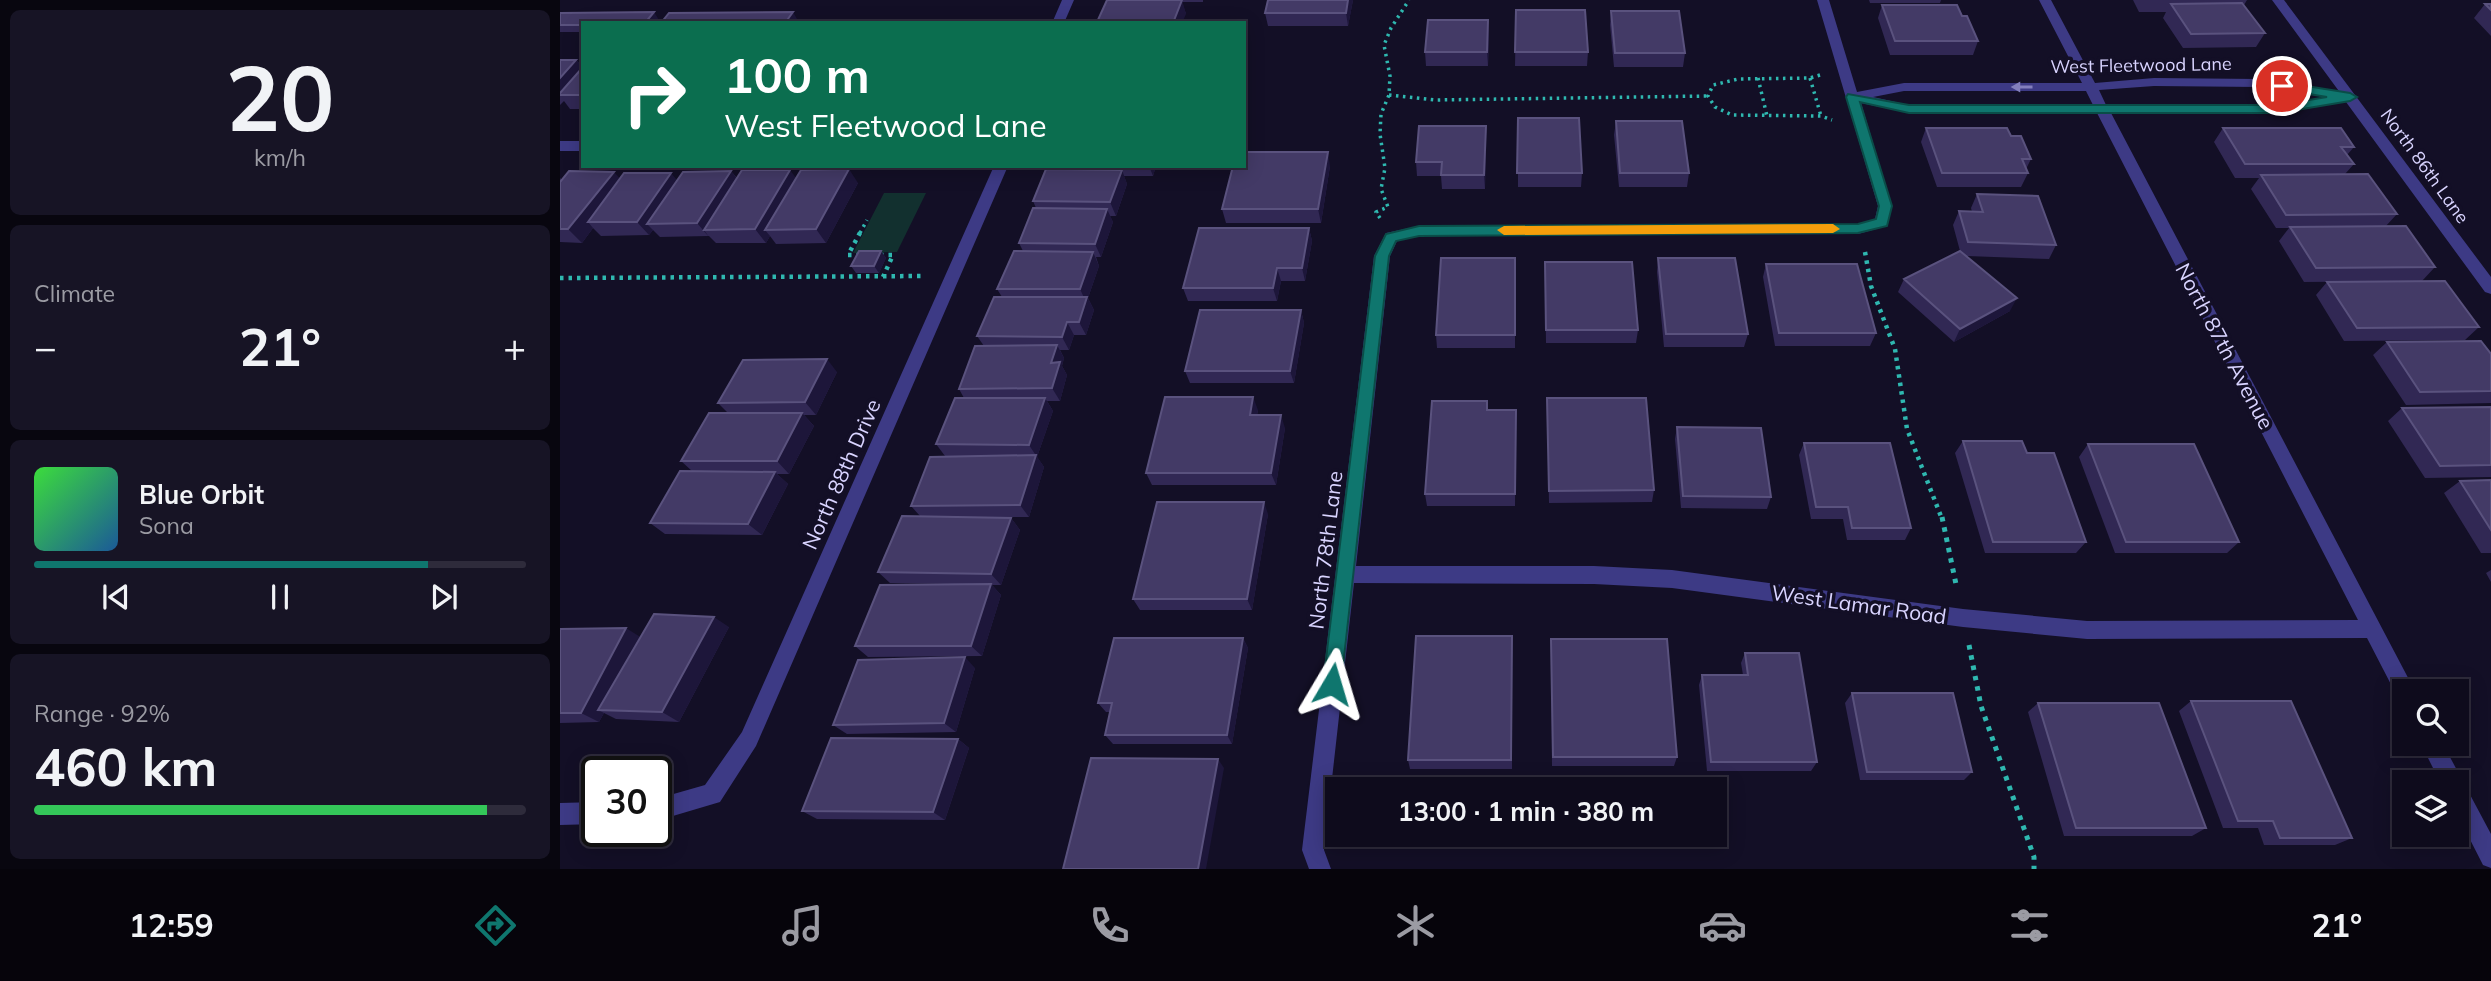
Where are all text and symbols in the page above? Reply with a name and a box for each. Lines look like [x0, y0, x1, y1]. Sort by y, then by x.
text: 20 [225, 40, 335, 154]
text: 100 m [724, 44, 870, 105]
icon: right [609, 49, 700, 140]
street label: West Fleetwood Lane [2050, 52, 2232, 78]
pin [2252, 56, 2312, 116]
icon: arrive [2263, 67, 2301, 105]
one-way arrow [2011, 81, 2033, 93]
street label: North 86th Lane [2376, 104, 2474, 228]
text: West Fleetwood Lane [724, 105, 1047, 145]
text: km/h [254, 143, 306, 172]
street label: North 87th Avenue [2170, 258, 2280, 434]
text: Climate [34, 279, 115, 308]
text: 21° [239, 314, 321, 379]
text: − [34, 323, 57, 371]
text: + [503, 323, 526, 371]
street label: North 88th Drive [796, 395, 886, 553]
street label: North 78th Lane [1302, 469, 1348, 631]
text: Blue Orbit [139, 478, 264, 511]
text: Sona [139, 511, 194, 540]
icon: previous [97, 578, 135, 616]
icon: pause [261, 578, 299, 616]
icon: next [425, 578, 463, 616]
street label: West Lamar Road [1770, 579, 1948, 629]
position arrow [1295, 647, 1369, 721]
map controls [2392, 679, 2469, 847]
button: search [2392, 679, 2469, 756]
text: Range · 92% [34, 699, 170, 728]
text: 460 km [34, 734, 217, 799]
speed limit sign: 30 [581, 756, 672, 847]
button: layers [2392, 770, 2469, 847]
text: 13:00 · 1 min · 380 m [1398, 795, 1654, 828]
icon: directions [471, 901, 520, 950]
icon: music [778, 901, 827, 950]
icon: phone [1085, 901, 1134, 950]
icon: climate [1391, 901, 1440, 950]
icon: car [1698, 901, 1747, 950]
icon: filters [2005, 901, 2054, 950]
text: 12:59 [129, 905, 214, 945]
text: 21° [2312, 905, 2362, 945]

